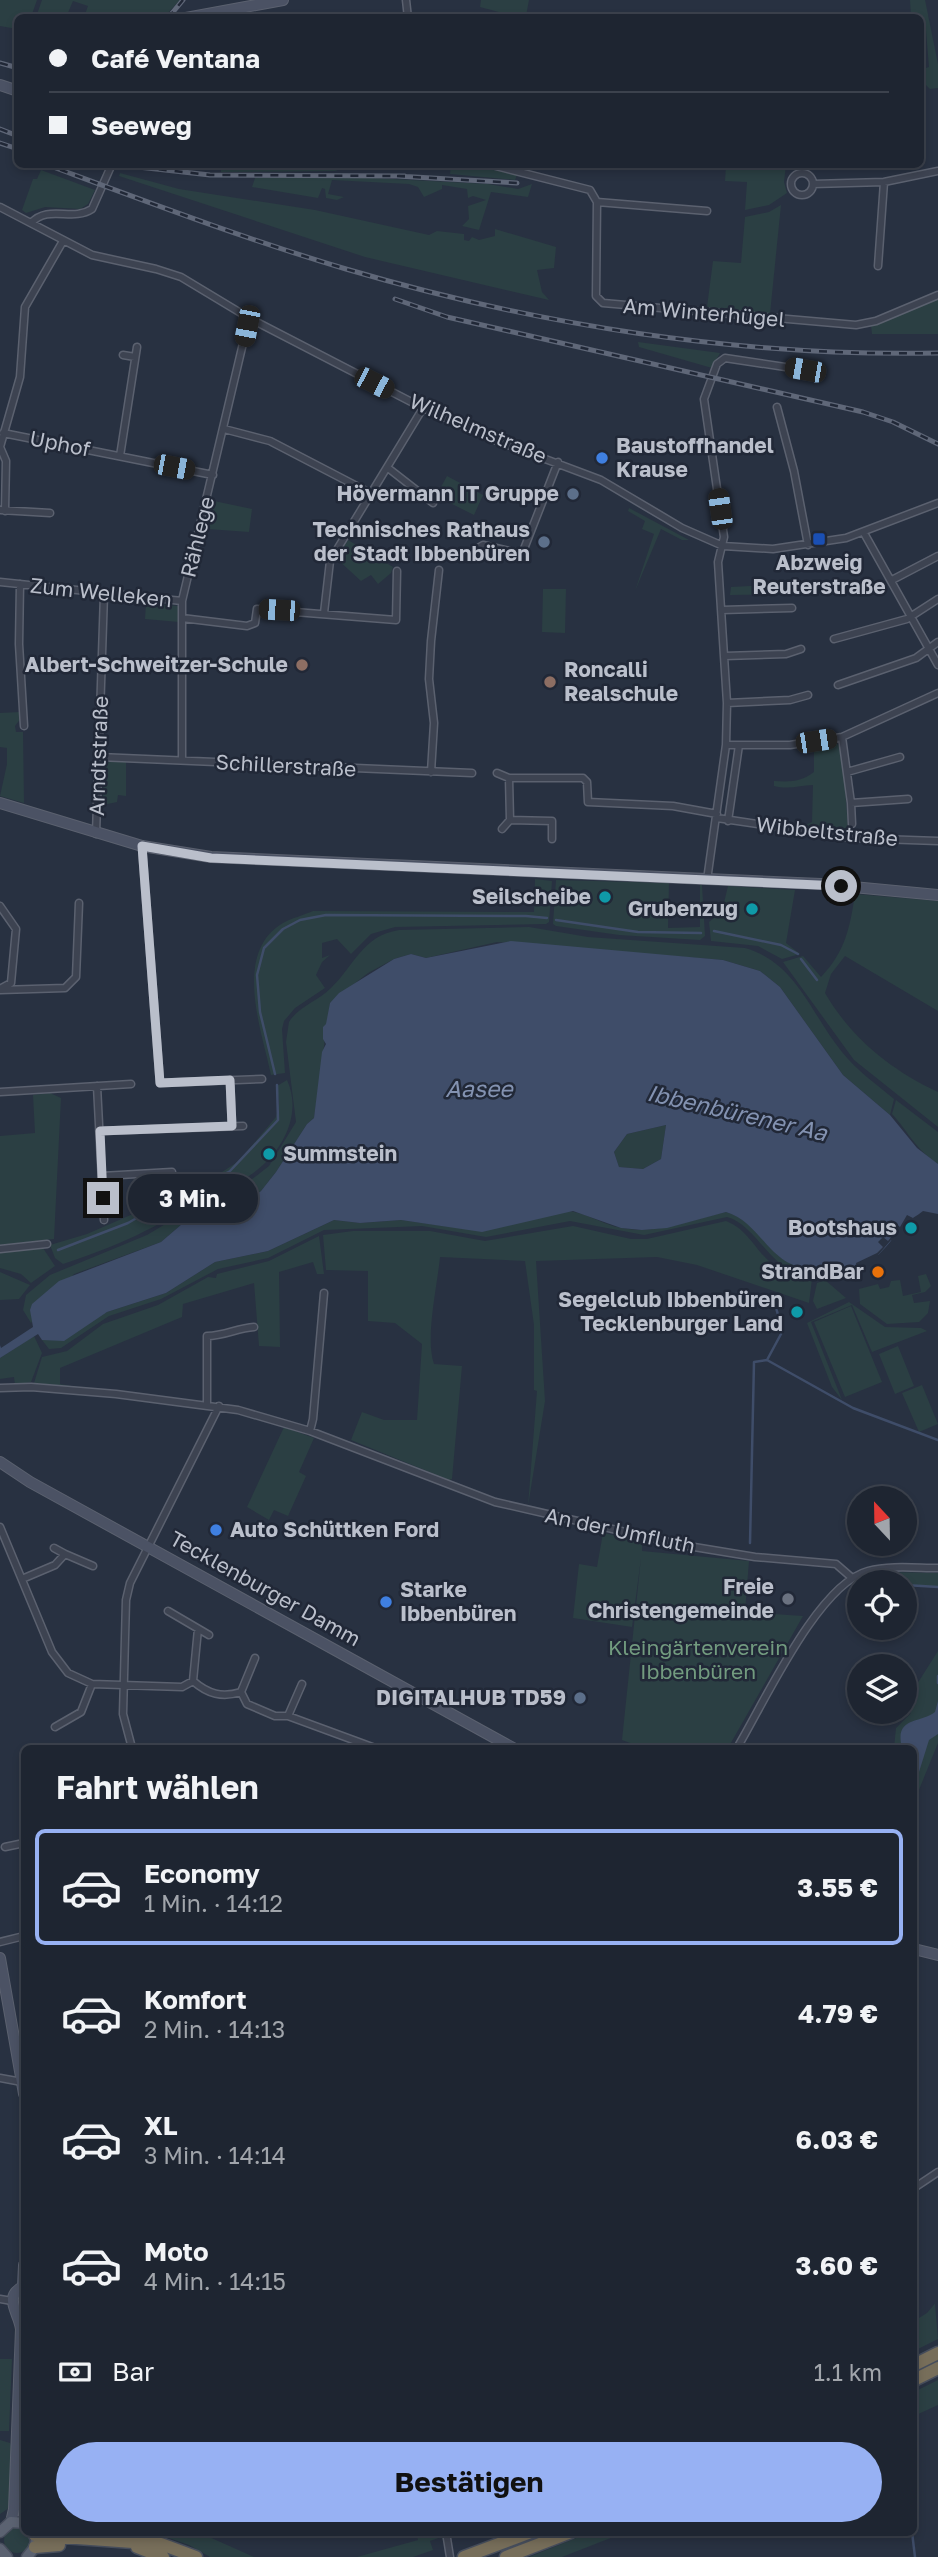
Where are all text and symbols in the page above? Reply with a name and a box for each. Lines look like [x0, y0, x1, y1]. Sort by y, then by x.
text: Café Ventana [91, 43, 260, 74]
text: Seeweg [91, 110, 192, 141]
street label: Am Winterhügel [622, 292, 786, 332]
car [233, 303, 262, 349]
car [783, 356, 828, 384]
car [351, 364, 398, 402]
street label: Wilhelmstraße [406, 387, 551, 469]
street label: Uphof [28, 424, 93, 462]
place label: Baustoffhandel Krause [616, 432, 774, 482]
marker: Baustoffhandel Krause [594, 450, 610, 466]
car [152, 453, 197, 481]
place label: Hövermann IT Gruppe [337, 480, 559, 506]
marker: Hövermann IT Gruppe [565, 486, 581, 502]
car [707, 487, 734, 531]
street label: Rählege [174, 494, 220, 580]
place label: Technisches Rathaus der Stadt Ibbenbüren [312, 516, 530, 566]
marker: Abzweig Reuterstraße [811, 531, 827, 547]
marker: Technisches Rathaus der Stadt Ibbenbüren [536, 534, 552, 550]
place label: Abzweig Reuterstraße [752, 549, 886, 599]
street label: Zum Welleken [29, 572, 173, 612]
car [258, 598, 301, 622]
place label: Albert-Schweitzer-Schule [25, 651, 288, 677]
place label: Roncalli Realschule [564, 656, 678, 706]
marker: Albert-Schweitzer-Schule [294, 657, 310, 673]
marker: Roncalli Realschule [542, 674, 558, 690]
street label: Arndtstraße [83, 695, 113, 816]
car [794, 727, 839, 755]
street label: Schillerstraße [215, 748, 357, 782]
street label: Wibbeltstraße [755, 811, 899, 851]
route start [825, 870, 857, 902]
place label: Seilscheibe [472, 883, 591, 909]
marker: Seilscheibe [597, 889, 613, 905]
place label: Grubenzug [628, 895, 738, 921]
marker: Grubenzug [744, 901, 760, 917]
water label: Aasee [445, 1074, 514, 1102]
water label: Ibbenbürener Aa [645, 1078, 831, 1147]
place label: Summstein [283, 1140, 397, 1166]
marker: Summstein [261, 1146, 277, 1162]
callout: 3 Min. [128, 1174, 257, 1222]
route end [87, 1182, 119, 1214]
text: 3 Min. [159, 1184, 227, 1212]
place label: Bootshaus [788, 1214, 897, 1240]
marker: Bootshaus [903, 1220, 919, 1236]
place label: StrandBar [761, 1258, 864, 1284]
marker: StrandBar [870, 1264, 886, 1280]
place label: Segelclub Ibbenbüren Tecklenburger Land [558, 1286, 783, 1336]
marker: Segelclub Ibbenbüren Tecklenburger Land [789, 1304, 805, 1320]
north arrow [847, 1486, 917, 1556]
map controls [847, 1486, 917, 1724]
street label: An der Umfluth [543, 1501, 698, 1559]
place label: Auto Schüttken Ford [230, 1516, 439, 1542]
marker: Auto Schüttken Ford [208, 1522, 224, 1538]
street label: Tecklenburger Damm [166, 1525, 365, 1651]
button: locate [847, 1570, 917, 1640]
place label: Freie Christengemeinde [587, 1573, 774, 1623]
place label: Starke Ibbenbüren [400, 1576, 516, 1626]
marker: Freie Christengemeinde [780, 1591, 796, 1607]
marker: Starke Ibbenbüren [378, 1594, 394, 1610]
park label: Kleingärtenverein Ibbenbüren [608, 1634, 788, 1684]
button: layers [847, 1654, 917, 1724]
place label: DIGITALHUB TD59 [376, 1684, 566, 1710]
marker: DIGITALHUB TD59 [572, 1690, 588, 1706]
text: Fahrt wählen [56, 1768, 259, 1806]
icon: car [60, 1856, 123, 1919]
text: Economy [144, 1858, 260, 1889]
text: 3.55 € [797, 1872, 878, 1903]
text: 1 Min. · 14:12 [144, 1889, 283, 1917]
icon: car [60, 1982, 123, 2045]
text: Komfort [144, 1984, 247, 2015]
text: 4.79 € [798, 1998, 878, 2029]
text: 2 Min. · 14:13 [144, 2015, 285, 2043]
icon: car [60, 2108, 123, 2171]
text: XL [144, 2110, 178, 2141]
text: 6.03 € [796, 2124, 878, 2155]
text: 3 Min. · 14:14 [144, 2141, 286, 2169]
icon: car [60, 2234, 123, 2297]
text: Moto [144, 2236, 209, 2267]
text: 3.60 € [796, 2250, 878, 2281]
text: 4 Min. · 14:15 [144, 2267, 286, 2295]
icon: cash [56, 2353, 94, 2391]
text: Bar [112, 2356, 154, 2387]
text: 1.1 km [814, 2358, 882, 2386]
button: Bestätigen [56, 2442, 882, 2522]

